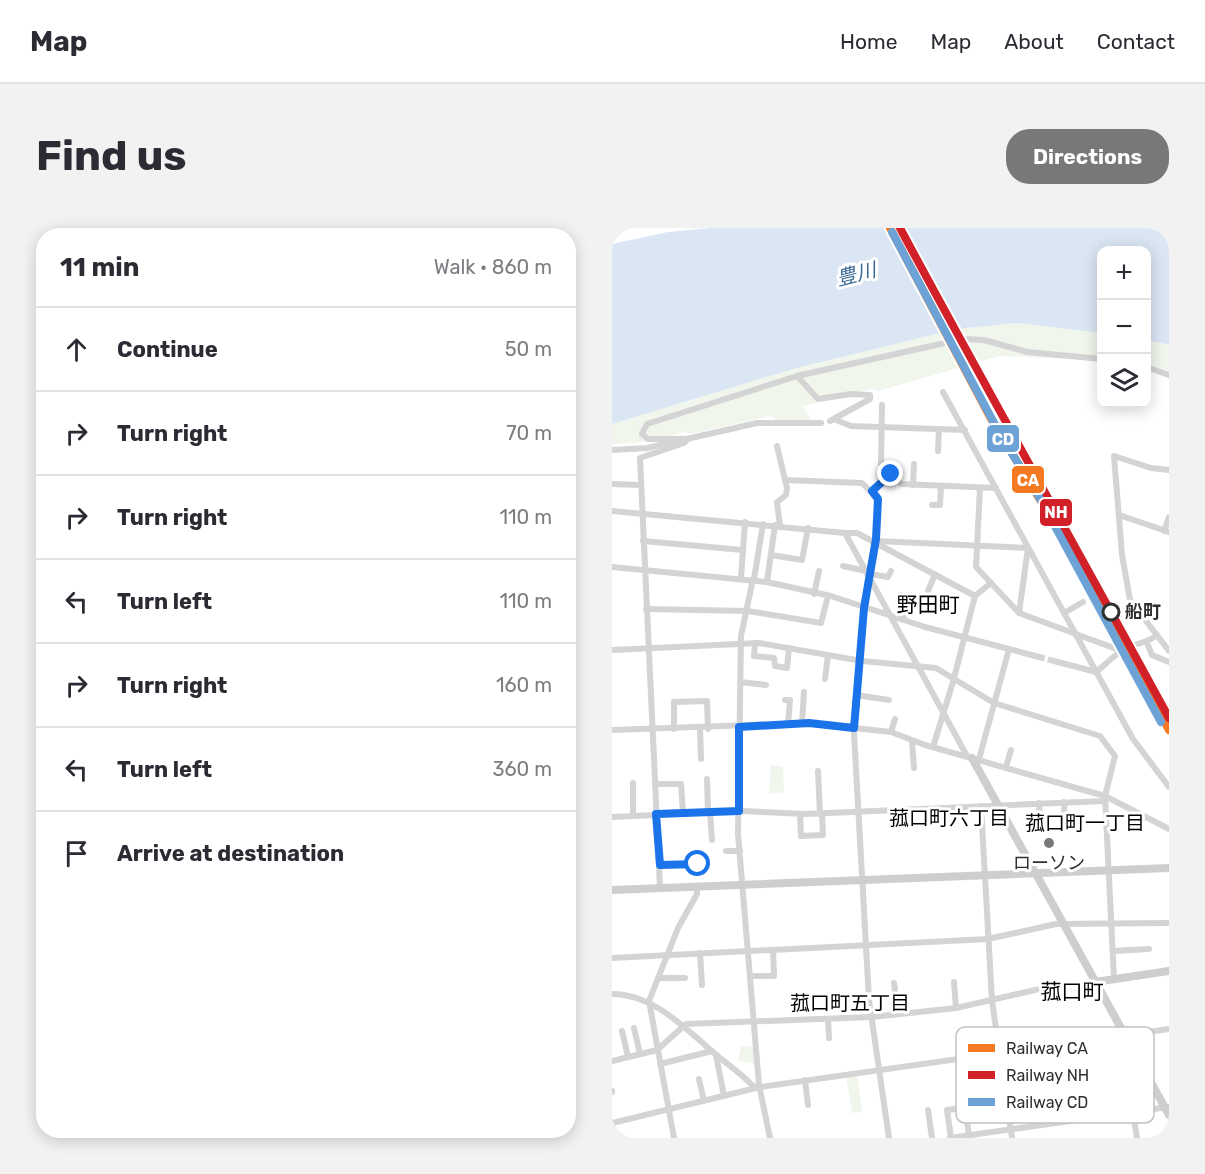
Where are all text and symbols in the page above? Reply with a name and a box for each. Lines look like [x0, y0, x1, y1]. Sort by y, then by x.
text: Map [30, 25, 87, 58]
text: Home [840, 29, 897, 54]
text: Map [930, 29, 971, 54]
text: About [1004, 29, 1064, 54]
text: Contact [1097, 29, 1175, 54]
button: Directions [1006, 129, 1169, 184]
text: Find us [36, 131, 187, 181]
map controls [1097, 246, 1151, 408]
button: + [1097, 246, 1151, 300]
text: 11 min [60, 252, 139, 283]
text: Walk · 860 m [434, 255, 552, 279]
water label: 豊川 [834, 257, 880, 290]
button: − [1097, 300, 1151, 354]
icon: ahead [60, 333, 93, 366]
text: Continue [117, 336, 218, 363]
text: 50 m [505, 337, 552, 361]
button: layers [1097, 354, 1151, 408]
icon: right [60, 417, 93, 450]
text: Turn right [117, 420, 227, 447]
text: 70 m [506, 421, 552, 445]
line badge: CD [986, 424, 1020, 453]
text: CD [992, 430, 1014, 449]
route end [877, 460, 903, 486]
line badge: CA [1011, 465, 1045, 494]
text: CA [1017, 471, 1040, 490]
line badge: NH [1039, 498, 1073, 527]
icon: right [60, 501, 93, 534]
text: NH [1044, 503, 1068, 522]
text: Turn right [117, 504, 227, 531]
text: 110 m [500, 505, 552, 529]
icon: left [60, 585, 93, 618]
text: Turn left [117, 588, 212, 615]
text: 110 m [500, 589, 552, 613]
district label: 野田町 [897, 592, 960, 617]
place label: 船町 [1125, 601, 1161, 623]
marker: 船町 [1102, 603, 1120, 621]
icon: right [60, 669, 93, 702]
text: Turn right [117, 672, 227, 699]
text: 160 m [496, 673, 552, 697]
icon: left [60, 753, 93, 786]
text: Turn left [117, 756, 212, 783]
text: 360 m [493, 757, 552, 781]
district label: 菰口町六丁目 [889, 806, 1009, 830]
district label: 菰口町一丁目 [1025, 811, 1145, 835]
marker: ローソン [1042, 836, 1056, 850]
icon: arrive [60, 837, 93, 870]
text: Arrive at destination [117, 840, 344, 867]
route start [684, 850, 710, 876]
place label: ローソン [1013, 852, 1085, 874]
district label: 菰口町 [1041, 979, 1104, 1004]
district label: 菰口町五丁目 [790, 991, 910, 1015]
legend [956, 1027, 1154, 1123]
text: Railway CA [1006, 1039, 1088, 1058]
text: Railway NH [1006, 1066, 1089, 1085]
text: Railway CD [1006, 1093, 1088, 1112]

